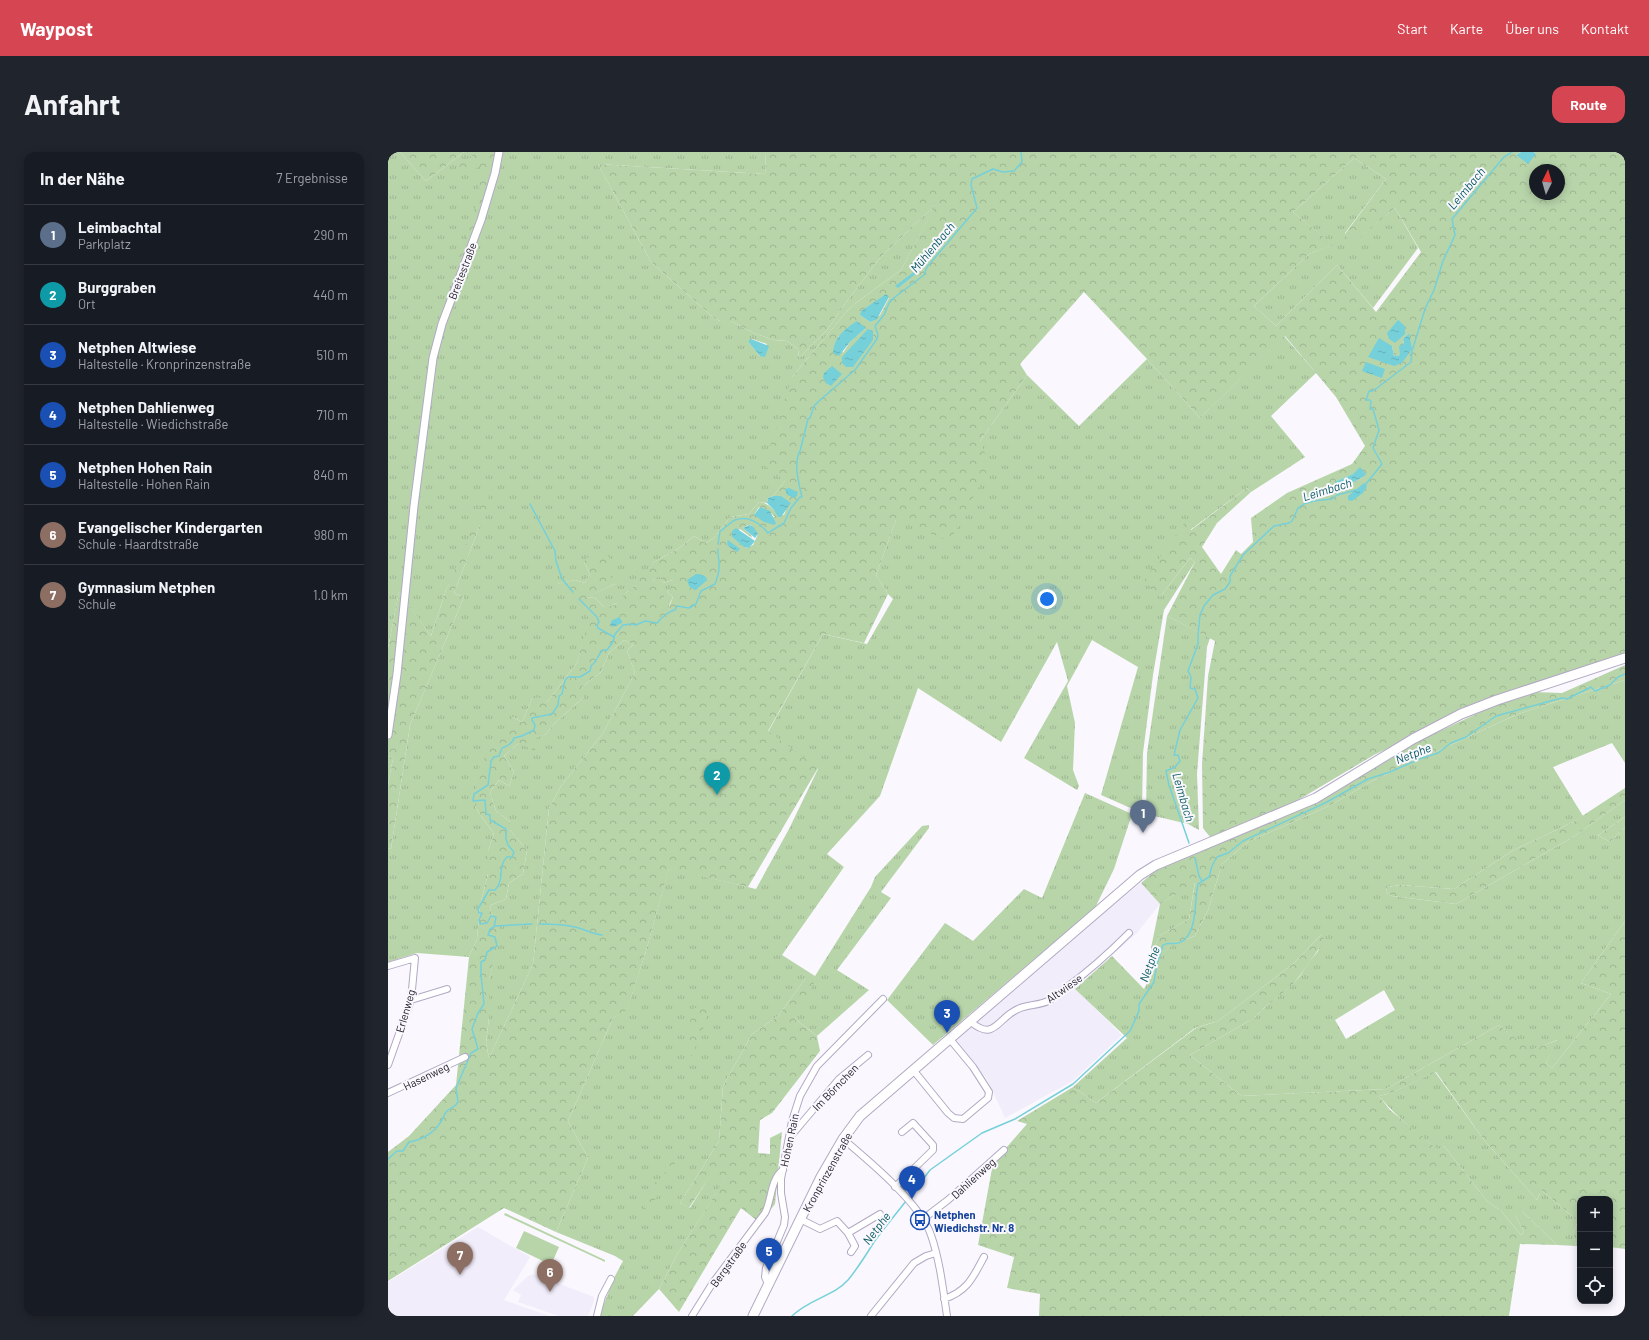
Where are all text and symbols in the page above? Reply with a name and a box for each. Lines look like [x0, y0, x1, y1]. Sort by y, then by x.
text: Waypost [20, 17, 93, 40]
text: Start [1397, 20, 1428, 37]
text: Karte [1450, 20, 1483, 37]
text: Über uns [1505, 20, 1559, 37]
text: Kontakt [1581, 20, 1629, 37]
button: Route [1552, 86, 1625, 123]
text: Anfahrt [24, 87, 120, 121]
water label: Leimbach [1444, 164, 1488, 212]
north arrow [1529, 164, 1565, 200]
text: In der Nähe [40, 168, 125, 188]
text: 7 Ergebnisse [276, 170, 348, 186]
text: Leimbachtal [78, 218, 161, 236]
water label: Mühlenbach [907, 219, 957, 275]
text: 1 [51, 227, 55, 243]
text: 290 m [314, 227, 348, 243]
text: Parkplatz [78, 236, 131, 252]
street label: Breitestraße [445, 241, 479, 301]
text: Burggraben [78, 278, 156, 296]
text: 2 [49, 287, 57, 303]
text: 440 m [313, 287, 348, 303]
text: Ort [78, 296, 96, 312]
text: Netphen Altwiese [78, 338, 197, 356]
text: 3 [49, 347, 57, 363]
text: 510 m [316, 347, 348, 363]
text: Haltestelle · Kronprinzenstraße [78, 356, 251, 372]
text: Netphen Dahlienweg [78, 398, 214, 416]
text: 4 [49, 407, 57, 423]
text: 710 m [317, 407, 348, 423]
text: Haltestelle · Wiedichstraße [78, 416, 228, 432]
text: Netphen Hohen Rain [78, 458, 212, 476]
text: 5 [49, 467, 57, 483]
text: 840 m [313, 467, 348, 483]
water label: Leimbach [1301, 475, 1353, 503]
text: Haltestelle · Hohen Rain [78, 476, 210, 492]
text: Evangelischer Kindergarten [78, 518, 263, 536]
text: 6 [50, 527, 56, 543]
text: 980 m [314, 527, 348, 543]
text: Schule · Haardtstraße [78, 536, 199, 552]
text: Gymnasium Netphen [78, 578, 215, 596]
text: 7 [50, 587, 56, 603]
text: 1.0 km [313, 587, 348, 603]
your location [1037, 589, 1057, 609]
text: Schule [78, 596, 116, 612]
water label: Netphe [1393, 740, 1433, 766]
pin: 2 [704, 762, 730, 795]
water label: Leimbach [1170, 771, 1198, 823]
pin: 1 [1130, 800, 1156, 833]
water label: Netphe [1136, 944, 1162, 984]
street label: Altwiese [1044, 971, 1085, 1005]
street label: Erlenweg [393, 988, 417, 1034]
pin: 3 [934, 1000, 960, 1033]
street label: Hasenweg [401, 1059, 451, 1093]
street label: Im Börnchen [809, 1061, 861, 1113]
street label: Hohen Rain [777, 1112, 801, 1168]
street label: Kronprinzenstraße [800, 1130, 854, 1214]
street label: Dahlienweg [948, 1155, 998, 1201]
pin: 4 [899, 1166, 925, 1199]
map controls [1577, 1196, 1613, 1304]
button: + [1577, 1196, 1613, 1232]
place label: Netphen Wiedichstr. Nr. 8 [934, 1208, 1014, 1234]
water label: Netphe [859, 1209, 893, 1247]
bus stop icon: Netphen Wiedichstr. Nr. 8 [909, 1209, 931, 1231]
button: − [1577, 1232, 1613, 1268]
pin: 5 [756, 1238, 782, 1271]
street label: Bergstraße [707, 1239, 749, 1289]
pin: 7 [447, 1242, 473, 1275]
pin: 6 [537, 1259, 563, 1292]
button: locate [1577, 1268, 1613, 1304]

